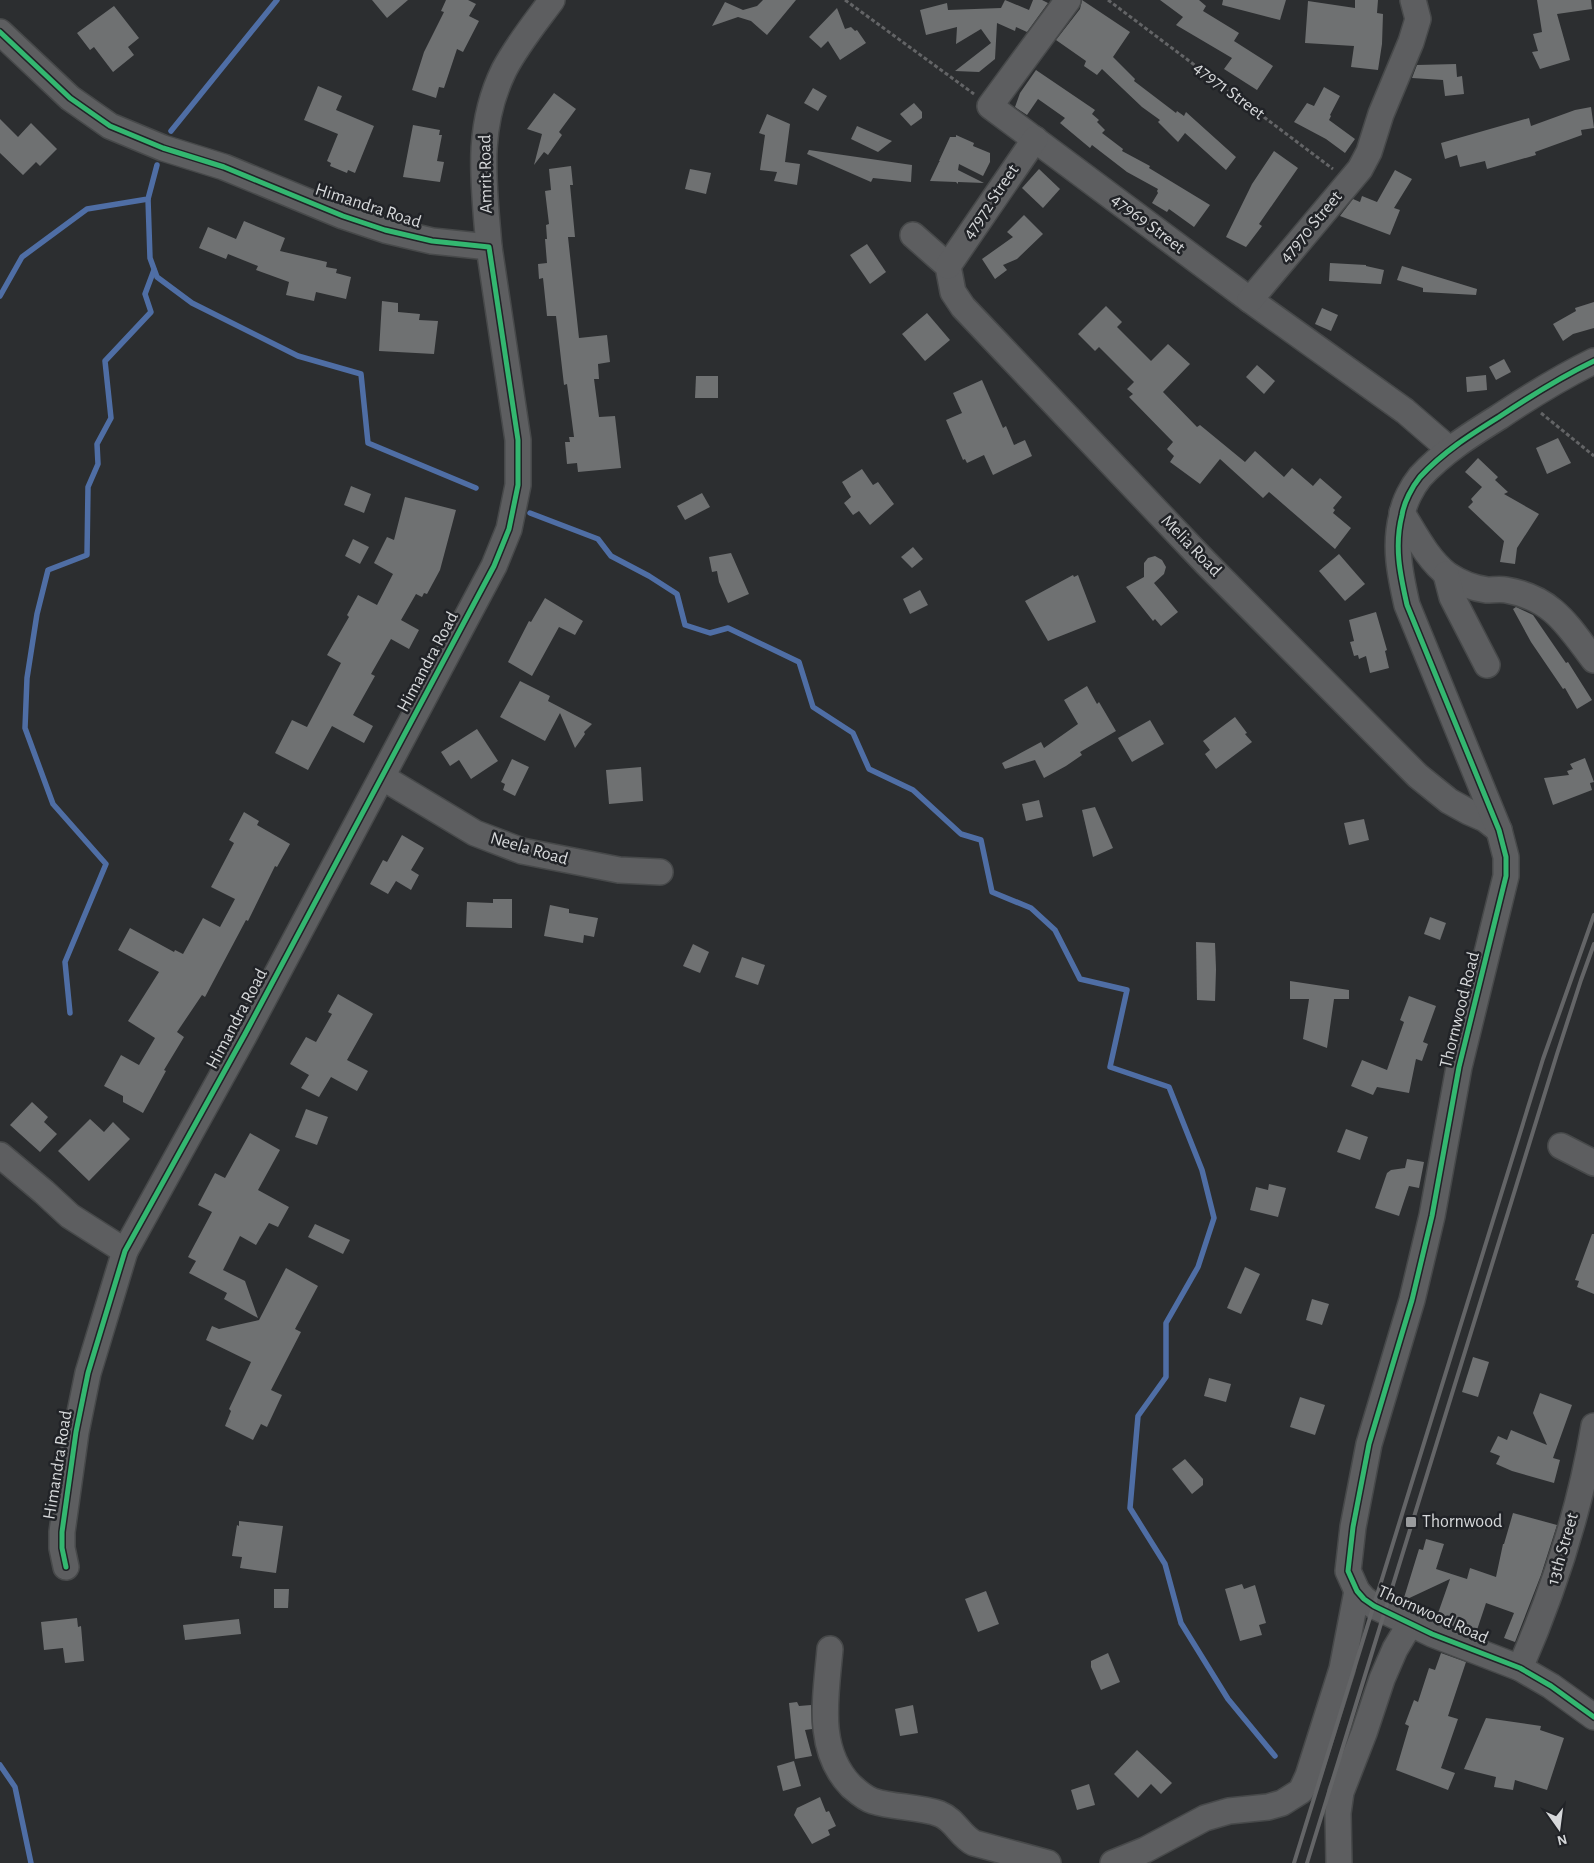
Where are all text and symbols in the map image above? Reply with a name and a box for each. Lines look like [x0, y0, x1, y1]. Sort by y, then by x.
street label: 47971 Street [1190, 59, 1268, 124]
street label: Amrit Road [476, 134, 496, 214]
street label: 47972 Street [960, 161, 1023, 243]
street label: Himandra Road [313, 180, 423, 232]
street label: 47970 Street [1276, 188, 1346, 266]
street label: 47969 Street [1108, 191, 1188, 257]
street label: Melia Road [1157, 512, 1225, 580]
street label: Himandra Road [394, 609, 462, 715]
street label: Neela Road [488, 829, 570, 869]
street label: Thornwood Road [1437, 950, 1483, 1070]
street label: Himandra Road [203, 966, 271, 1072]
street label: Himandra Road [40, 1409, 76, 1521]
street label: 13th Street [1544, 1511, 1582, 1587]
place label: Thornwood [1422, 1513, 1502, 1531]
marker: Thornwood [1404, 1515, 1418, 1529]
street label: Thornwood Road [1375, 1583, 1491, 1647]
north arrow [1534, 1803, 1584, 1853]
text: N [1555, 1832, 1568, 1848]

